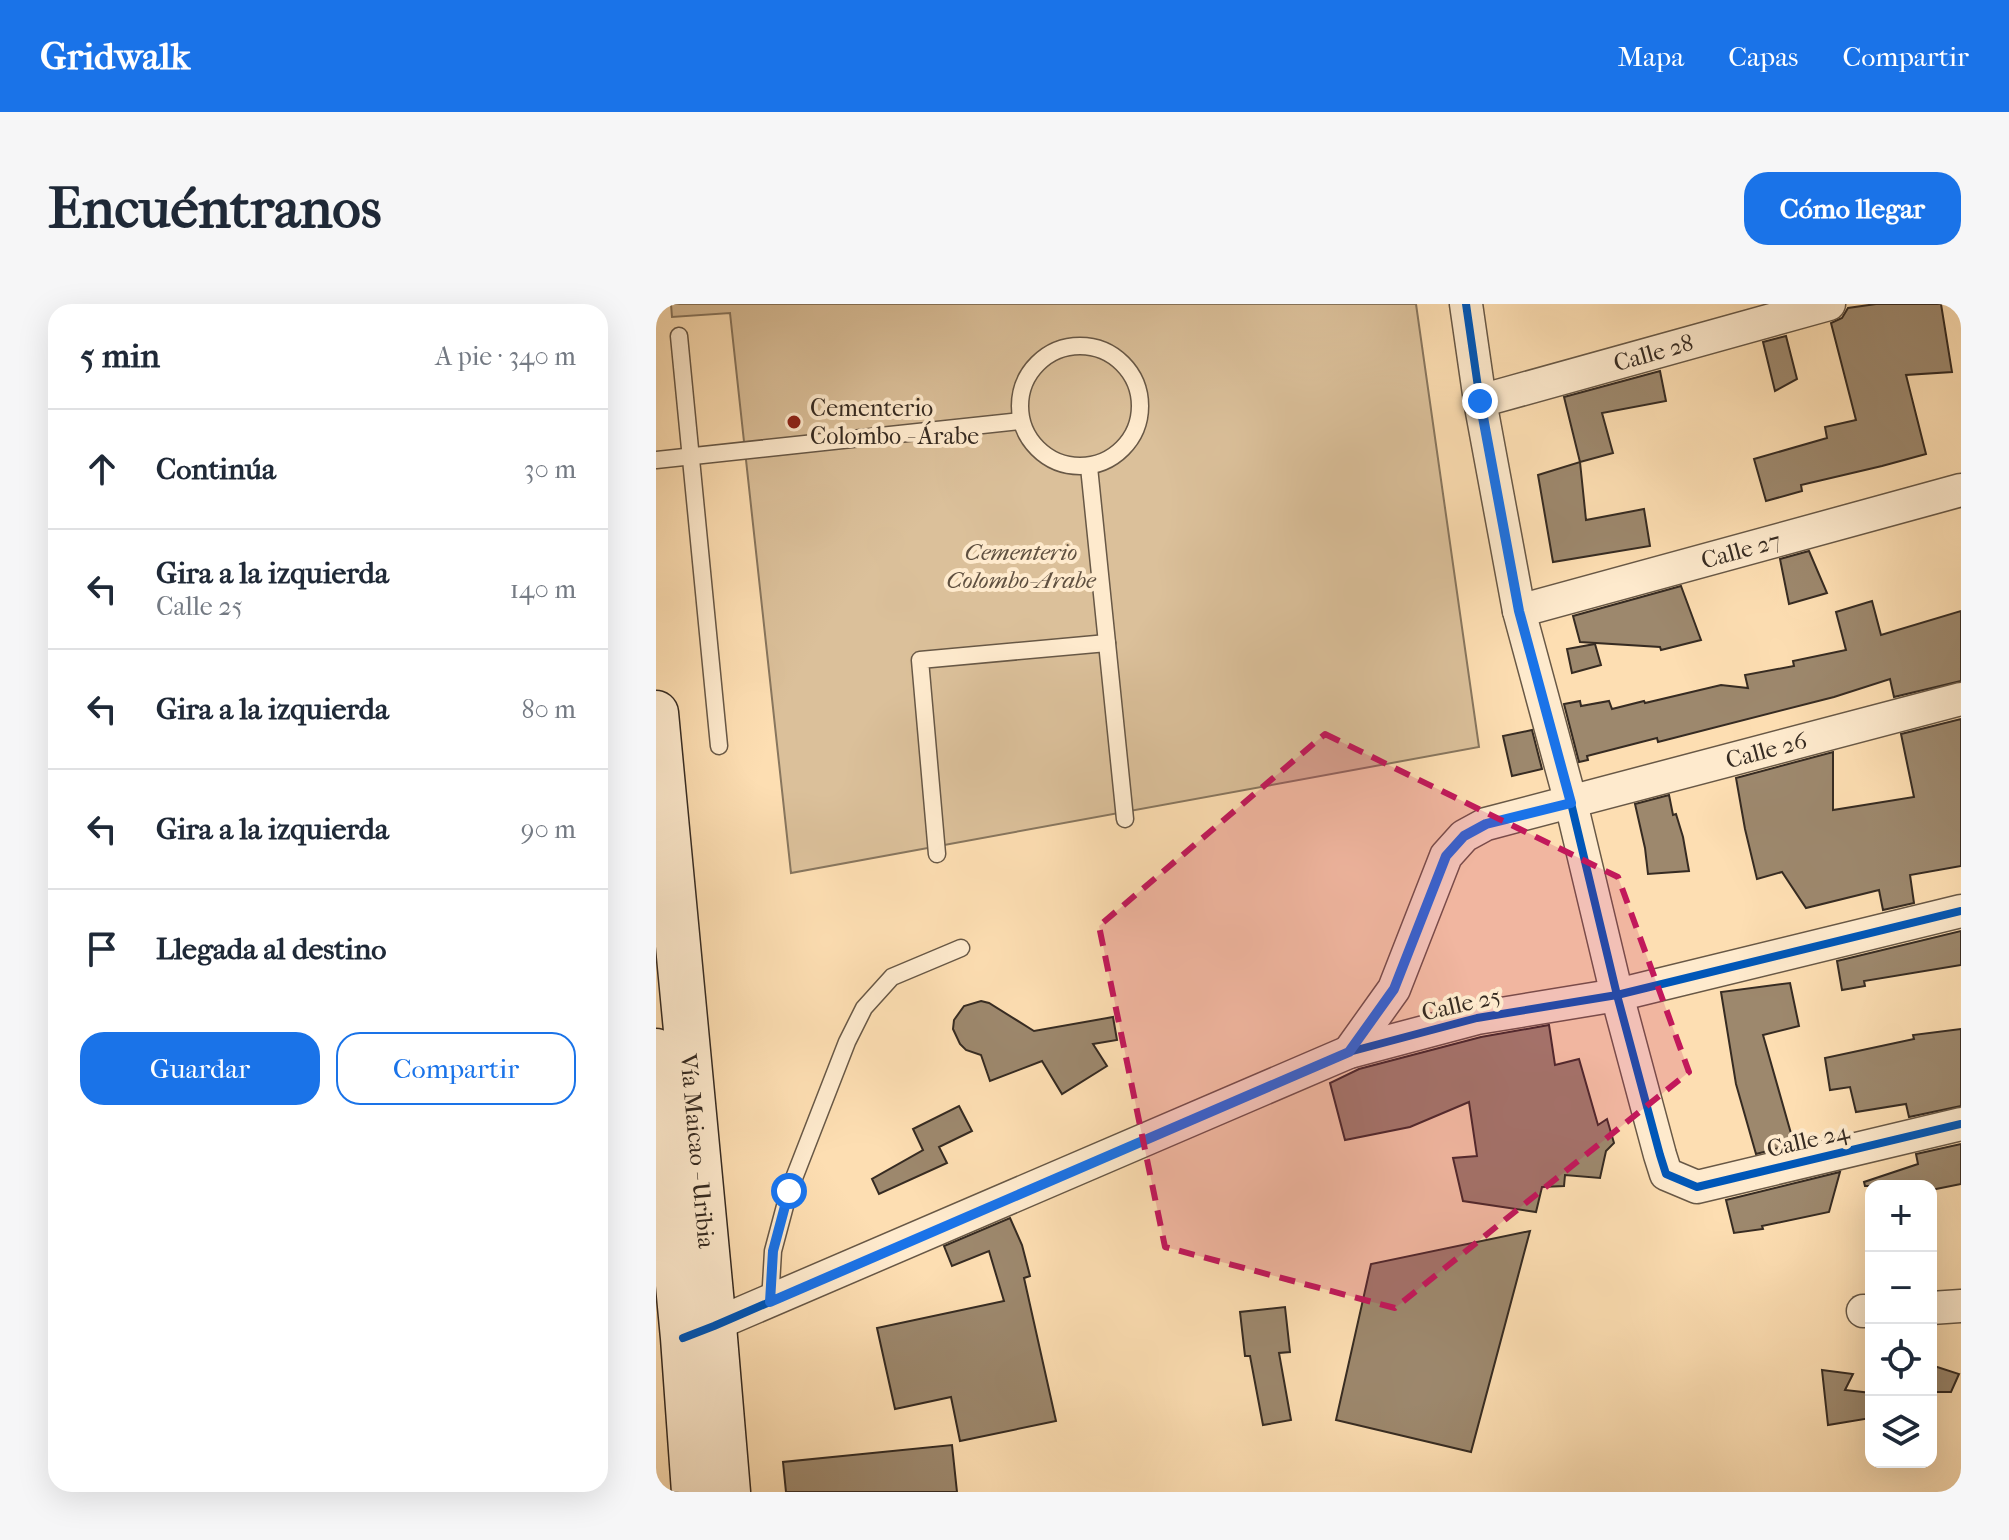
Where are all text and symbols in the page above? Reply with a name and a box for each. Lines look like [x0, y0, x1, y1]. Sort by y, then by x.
text: Gridwalk [40, 34, 190, 79]
text: Mapa [1617, 40, 1684, 73]
text: Capas [1728, 40, 1798, 73]
text: Compartir [1842, 40, 1969, 73]
button: Cómo llegar [1744, 172, 1961, 245]
text: Encuéntranos [48, 176, 381, 241]
street label: Calle 28 [1610, 328, 1697, 377]
text: 5 min [80, 336, 160, 376]
text: A pie · 340 m [435, 341, 576, 372]
route end [1462, 383, 1498, 419]
place label: Cementerio Colombo - Árabe [810, 394, 979, 450]
marker: Cementerio Colombo - Árabe [785, 413, 803, 431]
icon: ahead [80, 447, 124, 491]
text: Continúa [156, 452, 276, 487]
text: 30 m [524, 454, 576, 485]
street label: Calle 27 [1698, 526, 1784, 575]
park label: Cementerio Colombo-Arabe [946, 538, 1097, 594]
text: Gira a la izquierda [156, 556, 389, 591]
icon: left [80, 567, 124, 611]
text: 140 m [510, 574, 576, 605]
text: Calle 25 [156, 591, 243, 622]
icon: left [80, 687, 124, 731]
text: Gira a la izquierda [156, 692, 389, 727]
text: 80 m [521, 694, 576, 725]
street label: Calle 26 [1723, 726, 1811, 774]
icon: left [80, 807, 124, 851]
text: Gira a la izquierda [156, 812, 389, 847]
text: 90 m [521, 814, 576, 845]
icon: arrive [80, 927, 124, 971]
text: Llegada al destino [156, 932, 386, 967]
street label: Calle 25 [1419, 981, 1503, 1027]
button: Guardar [80, 1032, 320, 1105]
button: Compartir [336, 1032, 576, 1105]
street label: Vía Maicao - Uribia [674, 1051, 721, 1251]
street label: Calle 24 [1764, 1117, 1853, 1163]
route start [771, 1173, 807, 1209]
map controls [1865, 1180, 1937, 1468]
button: + [1865, 1180, 1937, 1252]
button: − [1865, 1252, 1937, 1324]
button: locate [1865, 1324, 1937, 1396]
button: layers [1865, 1396, 1937, 1468]

